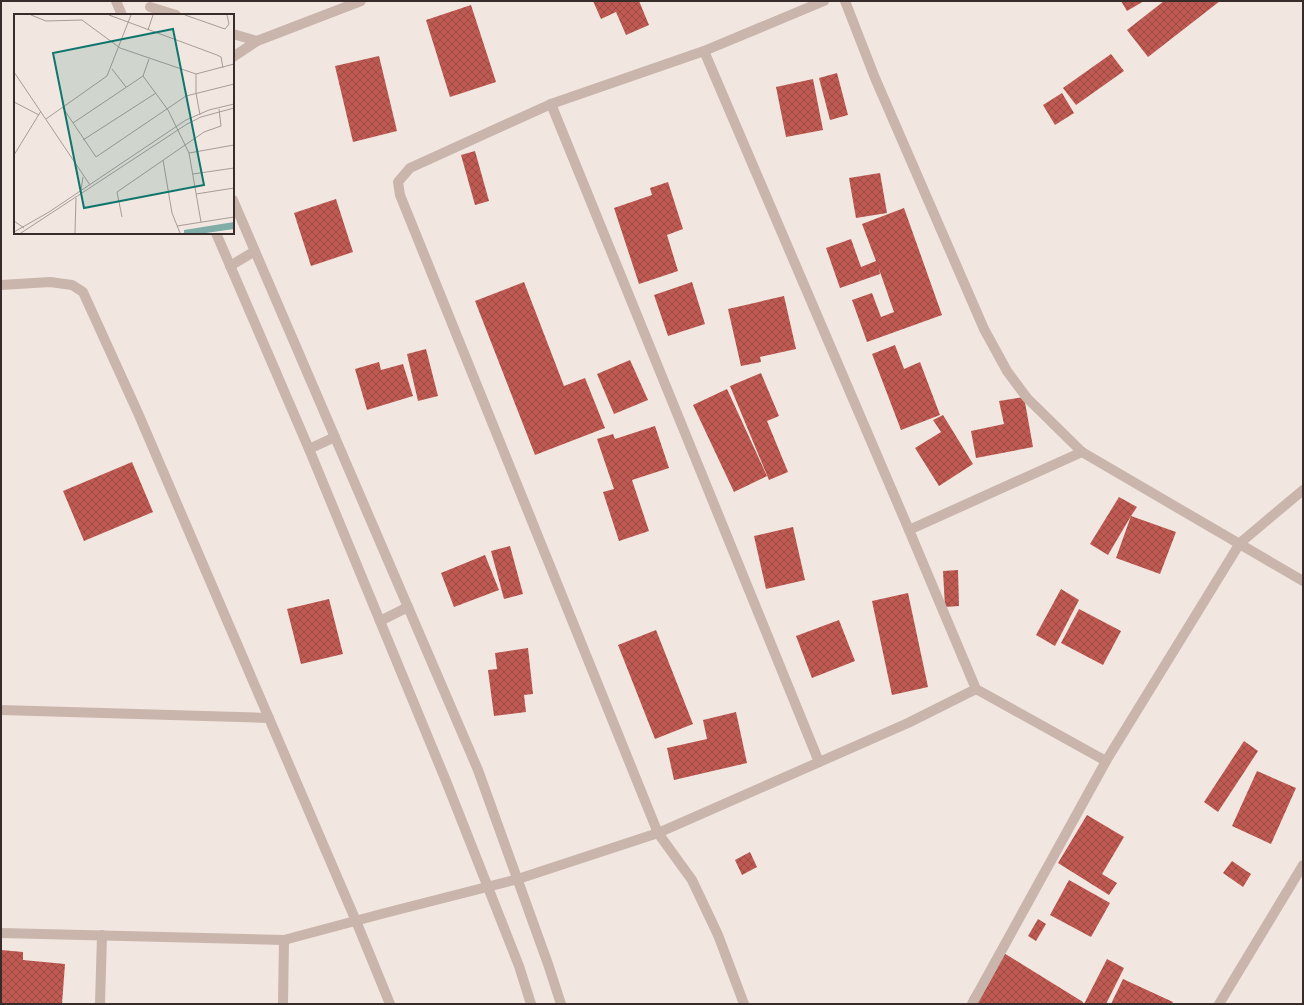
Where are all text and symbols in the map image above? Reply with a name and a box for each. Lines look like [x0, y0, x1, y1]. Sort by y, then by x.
inset map [14, 14, 234, 234]

